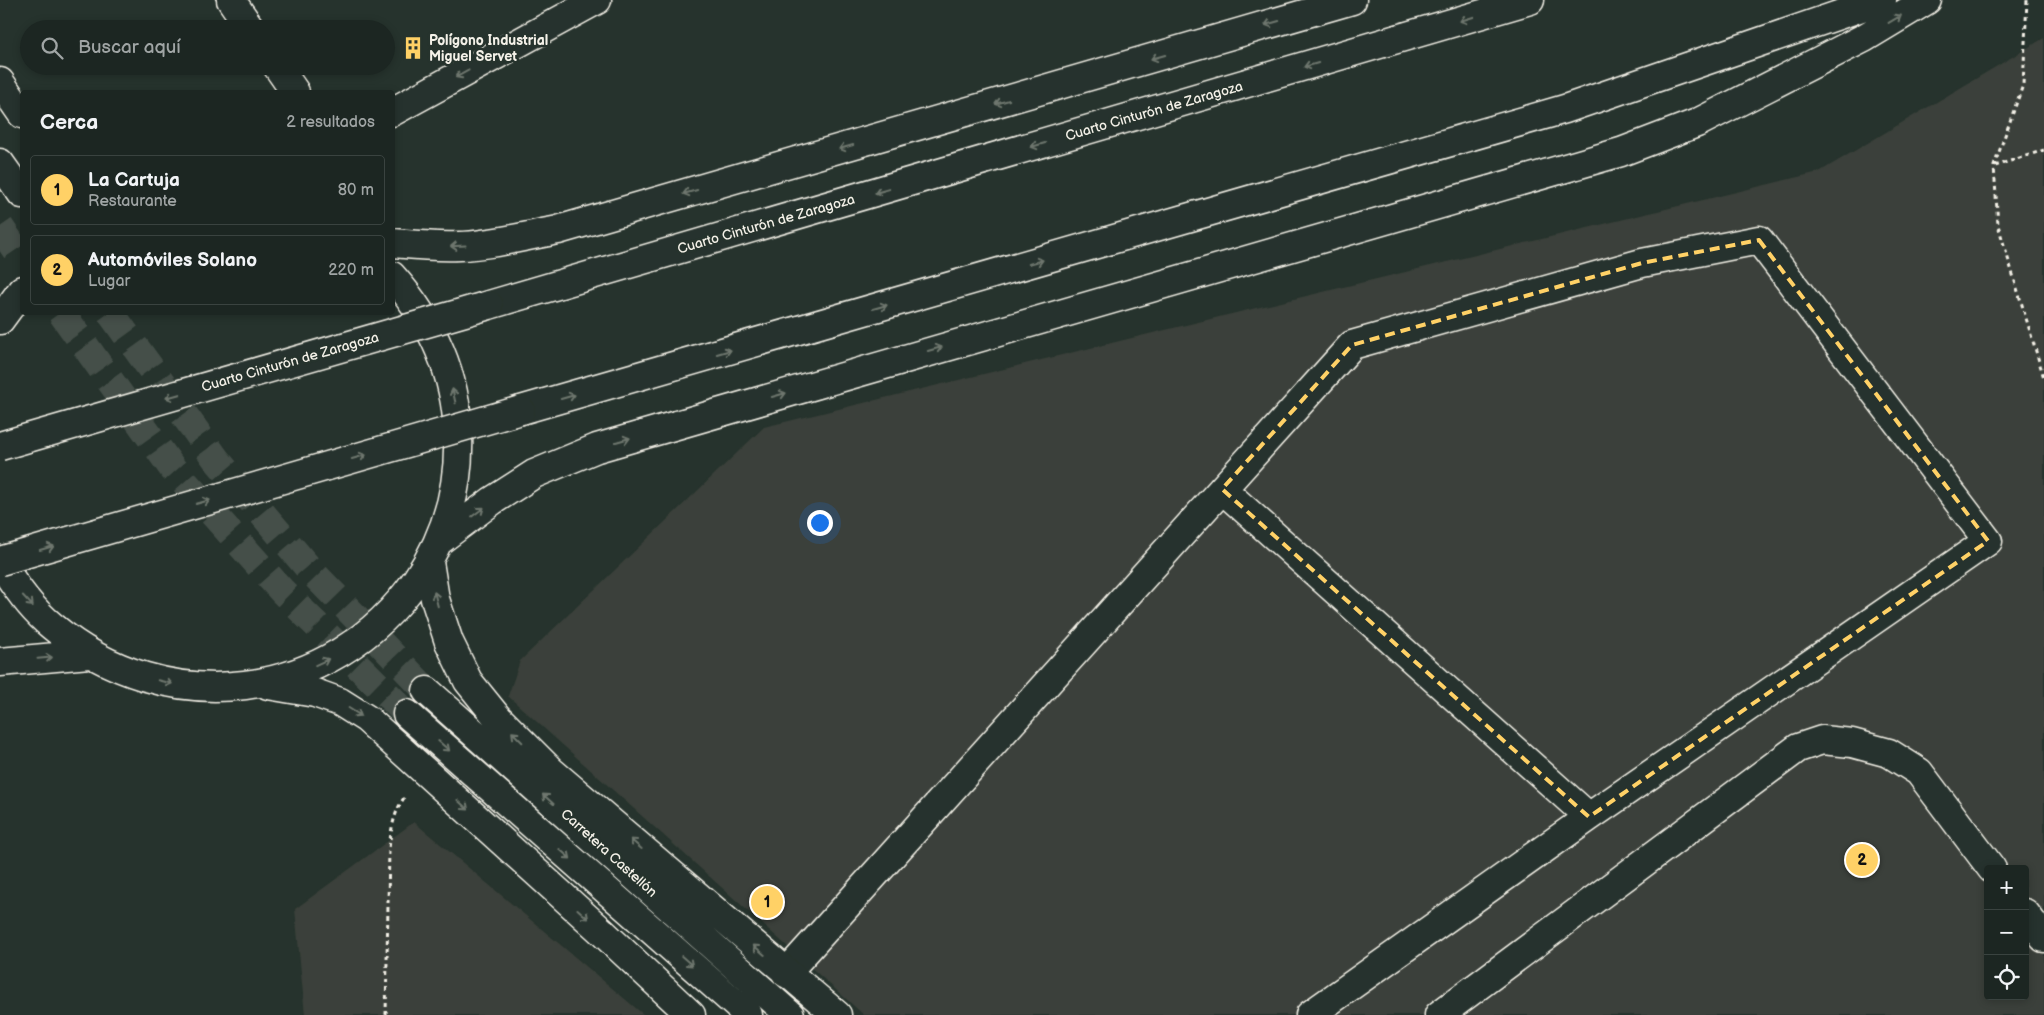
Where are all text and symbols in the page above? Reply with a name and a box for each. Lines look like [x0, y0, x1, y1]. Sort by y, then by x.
one-way arrow [1459, 14, 1475, 24]
one-way arrow [1888, 14, 1902, 24]
one-way arrow [1264, 19, 1280, 29]
search box [20, 20, 395, 75]
place label: Polígono Industrial Miguel Servet [429, 32, 548, 65]
icon: search [38, 34, 66, 62]
building icon: Polígono Industrial Miguel Servet [400, 35, 426, 61]
text: Buscar aquí [78, 36, 181, 59]
one-way arrow [1150, 52, 1166, 62]
one-way arrow [1304, 61, 1320, 71]
one-way arrow [454, 69, 469, 79]
street label: Cuarto Cinturón de Zaragoza [1063, 77, 1245, 144]
one-way arrow [994, 97, 1010, 107]
text: Cerca [40, 110, 98, 135]
text: 2 resultados [286, 113, 375, 132]
one-way arrow [1030, 141, 1046, 151]
one-way arrow [838, 142, 854, 152]
text: La Cartuja [88, 169, 180, 192]
text: 1 [54, 181, 60, 200]
text: 80 m [338, 181, 374, 200]
one-way arrow [874, 186, 890, 196]
one-way arrow [682, 188, 698, 198]
street label: Cuarto Cinturón de Zaragoza [675, 190, 857, 257]
text: Restaurante [88, 192, 177, 211]
one-way arrow [450, 241, 466, 250]
text: Automóviles Solano [88, 249, 257, 272]
one-way arrow [1028, 256, 1044, 266]
text: 2 [52, 261, 62, 280]
text: 220 m [328, 261, 374, 280]
text: Lugar [88, 272, 130, 291]
one-way arrow [872, 301, 888, 311]
street label: Cuarto Cinturón de Zaragoza [199, 328, 381, 395]
one-way arrow [926, 344, 942, 354]
one-way arrow [716, 346, 732, 356]
one-way arrow [449, 389, 458, 405]
one-way arrow [770, 389, 786, 399]
one-way arrow [559, 391, 575, 401]
one-way arrow [165, 392, 181, 402]
one-way arrow [614, 435, 630, 444]
one-way arrow [351, 452, 367, 462]
one-way arrow [195, 497, 211, 507]
one-way arrow [471, 507, 485, 517]
your location [807, 510, 833, 536]
one-way arrow [38, 542, 54, 552]
one-way arrow [431, 591, 440, 607]
one-way arrow [22, 595, 34, 607]
one-way arrow [36, 653, 52, 663]
one-way arrow [314, 657, 329, 667]
one-way arrow [156, 678, 172, 687]
one-way arrow [348, 707, 362, 717]
one-way arrow [510, 731, 523, 743]
one-way arrow [437, 740, 450, 752]
one-way arrow [541, 793, 554, 805]
one-way arrow [456, 799, 469, 811]
street label: Carretera Castellón [557, 805, 661, 901]
one-way arrow [629, 838, 642, 850]
pin: 2 [1846, 841, 1878, 879]
one-way arrow [559, 848, 572, 859]
map controls [1984, 865, 2029, 1000]
button: + [1984, 865, 2029, 910]
pin: 1 [751, 883, 783, 921]
one-way arrow [576, 908, 589, 920]
button: − [1984, 910, 2029, 955]
one-way arrow [753, 944, 766, 955]
one-way arrow [681, 955, 694, 967]
button: locate [1984, 955, 2029, 1000]

